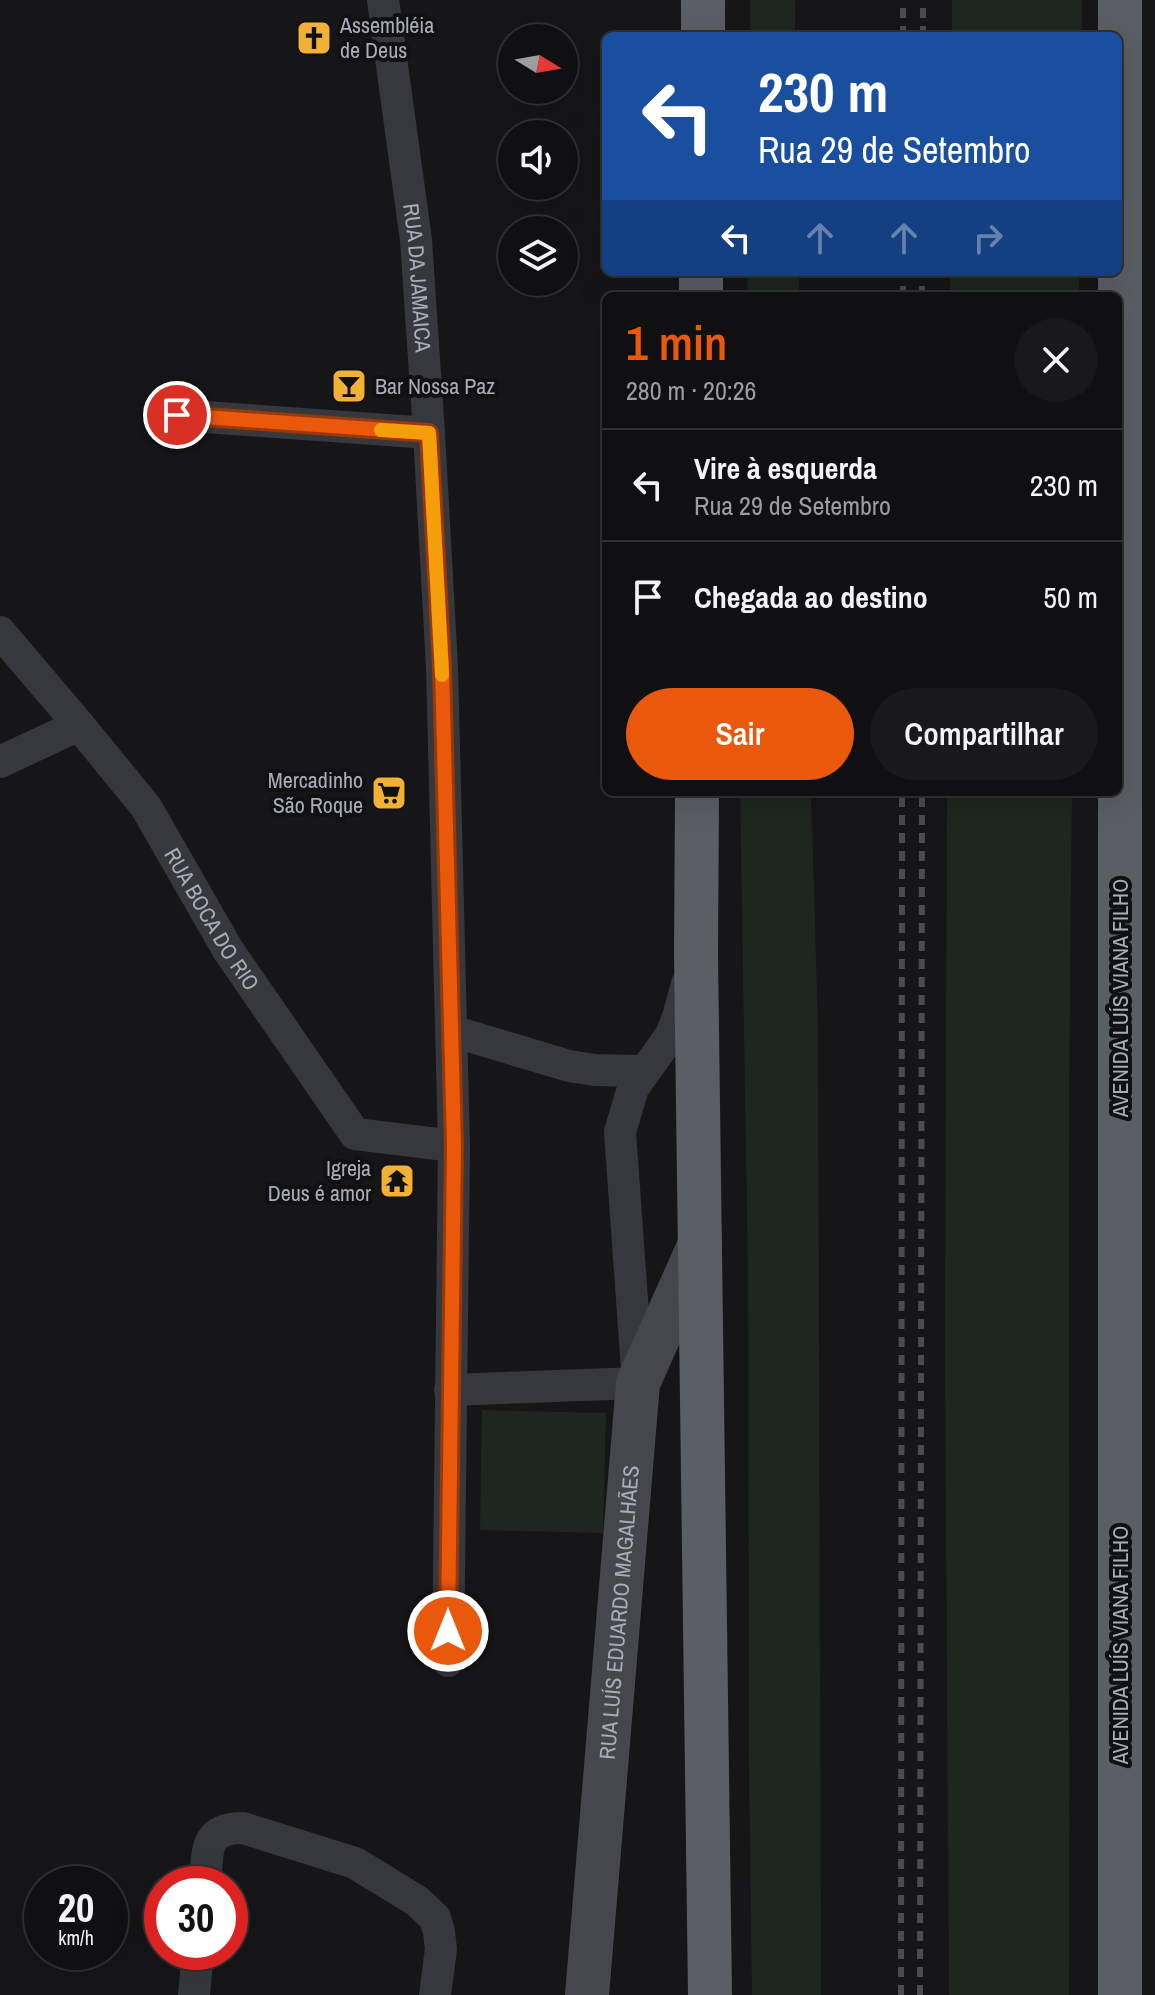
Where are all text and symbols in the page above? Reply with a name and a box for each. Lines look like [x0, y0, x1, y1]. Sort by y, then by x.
place label: Assembléia de Deus [339, 10, 434, 65]
church icon: Assembléia de Deus [295, 19, 333, 57]
north arrow [498, 24, 578, 104]
map controls [498, 24, 578, 296]
text: 230 m [758, 54, 888, 129]
icon: left [626, 64, 730, 168]
button: sound [498, 120, 578, 200]
text: Rua 29 de Setembro [758, 126, 1030, 174]
street label: RUA DA JAMAICA [396, 201, 439, 354]
button: layers [498, 216, 578, 296]
icon: left [714, 216, 758, 260]
icon: ahead [798, 216, 842, 260]
icon: ahead [882, 216, 926, 260]
icon: right [966, 216, 1010, 260]
text: 1 min [626, 310, 727, 375]
button: close [1014, 318, 1098, 402]
bar icon: Bar Nossa Paz [330, 367, 368, 405]
place label: Bar Nossa Paz [375, 371, 495, 401]
text: 280 m · 20:26 [626, 373, 756, 408]
pin [143, 381, 211, 449]
icon: arrive [155, 393, 199, 437]
text: Vire à esquerda [694, 448, 877, 488]
icon: left [626, 463, 670, 507]
text: 230 m [1030, 465, 1098, 505]
text: Rua 29 de Setembro [694, 488, 891, 523]
icon: arrive [626, 575, 670, 619]
text: Chegada ao destino [694, 577, 928, 617]
text: 50 m [1043, 577, 1098, 617]
button: Sair [626, 688, 854, 780]
button: Compartilhar [870, 688, 1098, 780]
place label: Mercadinho São Roque [268, 765, 363, 820]
supermarket icon: Mercadinho São Roque [370, 774, 408, 812]
street label: RUA BOCA DO RIO [158, 842, 266, 996]
street label: AVENIDA LUÍS VIANA FILHO [1105, 879, 1135, 1118]
place label: Igreja Deus é amor [268, 1153, 371, 1208]
temple icon: Igreja Deus é amor [378, 1162, 416, 1200]
street label: RUA LUÍS EDUARDO MAGALHÃES [592, 1464, 646, 1761]
street label: AVENIDA LUÍS VIANA FILHO [1105, 1526, 1135, 1765]
position arrow [406, 1589, 490, 1673]
speed limit sign: 30 [144, 1866, 248, 1970]
text: 20 [58, 1881, 94, 1934]
text: km/h [58, 1924, 94, 1951]

